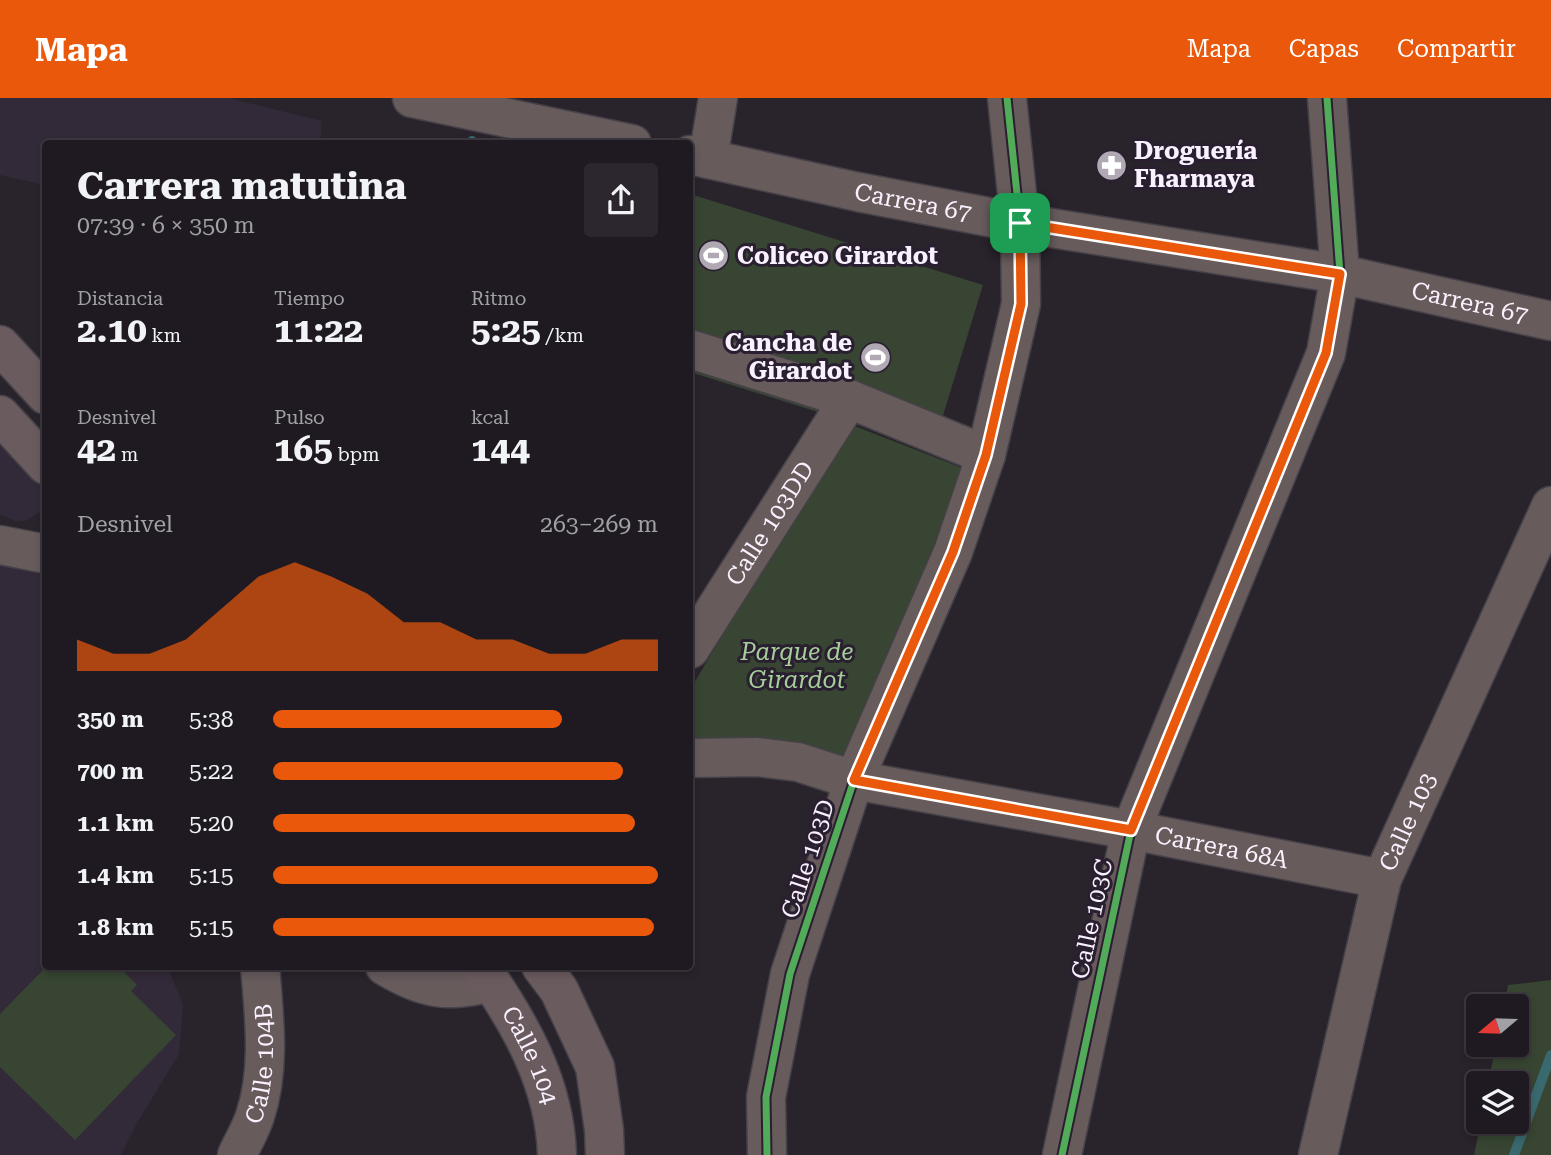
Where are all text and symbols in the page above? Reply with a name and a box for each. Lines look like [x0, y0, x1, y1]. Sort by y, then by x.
text: Mapa [35, 30, 128, 69]
text: Mapa [1187, 35, 1251, 63]
text: Capas [1289, 35, 1359, 63]
text: Compartir [1397, 35, 1516, 63]
place label: Droguería Fharmaya [1134, 137, 1257, 193]
pharmacy icon: Droguería Fharmaya [1094, 148, 1128, 182]
button: share [584, 163, 658, 237]
text: Carrera matutina [77, 164, 407, 208]
street label: Carrera 67 [852, 178, 974, 227]
pin [990, 193, 1050, 253]
icon: arrive [1001, 204, 1039, 242]
text: 07:39 · 6 × 350 m [77, 212, 255, 239]
sports icon: Coliceo Girardot [697, 239, 731, 273]
place label: Coliceo Girardot [737, 242, 938, 270]
street label: Carrera 67 [1409, 276, 1531, 329]
text: Distancia [77, 287, 163, 310]
text: Tiempo [274, 287, 345, 310]
text: Ritmo [471, 287, 526, 310]
text: 2.10 [77, 310, 147, 351]
text: 11:22 [274, 310, 363, 351]
text: 5:25 [471, 310, 541, 351]
text: km [147, 324, 181, 347]
text: /km [541, 324, 584, 347]
place label: Cancha de Girardot [725, 329, 852, 385]
sports icon: Cancha de Girardot [858, 340, 892, 374]
text: Desnivel [77, 406, 156, 429]
text: Pulso [274, 406, 325, 429]
text: kcal [471, 406, 509, 429]
text: 42 [77, 429, 116, 470]
text: 165 [274, 429, 333, 470]
text: 144 [471, 429, 530, 470]
text: m [116, 443, 138, 466]
text: bpm [333, 443, 380, 466]
street label: Calle 103DD [720, 456, 820, 591]
text: Desnivel [77, 511, 173, 538]
text: 263–269 m [540, 511, 658, 538]
park label: Parque de Girardot [740, 638, 853, 694]
text: 350 m [77, 706, 144, 733]
text: 5:38 [189, 706, 234, 733]
text: 700 m [77, 758, 144, 785]
text: 5:22 [189, 758, 234, 785]
street label: Calle 103 [1374, 768, 1442, 875]
street label: Calle 103D [776, 796, 840, 922]
text: 1.1 km [77, 810, 154, 837]
text: 5:20 [189, 810, 234, 837]
street label: Carrera 68A [1153, 821, 1291, 874]
street label: Calle 103C [1066, 857, 1118, 981]
text: 1.4 km [77, 862, 154, 889]
text: 5:15 [189, 862, 234, 889]
text: 1.8 km [77, 914, 154, 941]
text: 5:15 [189, 914, 234, 941]
north arrow [1466, 994, 1530, 1057]
map controls [1466, 994, 1529, 1134]
street label: Calle 104 [496, 1001, 564, 1108]
street label: Calle 104B [239, 1003, 279, 1127]
button: layers [1466, 1071, 1529, 1134]

